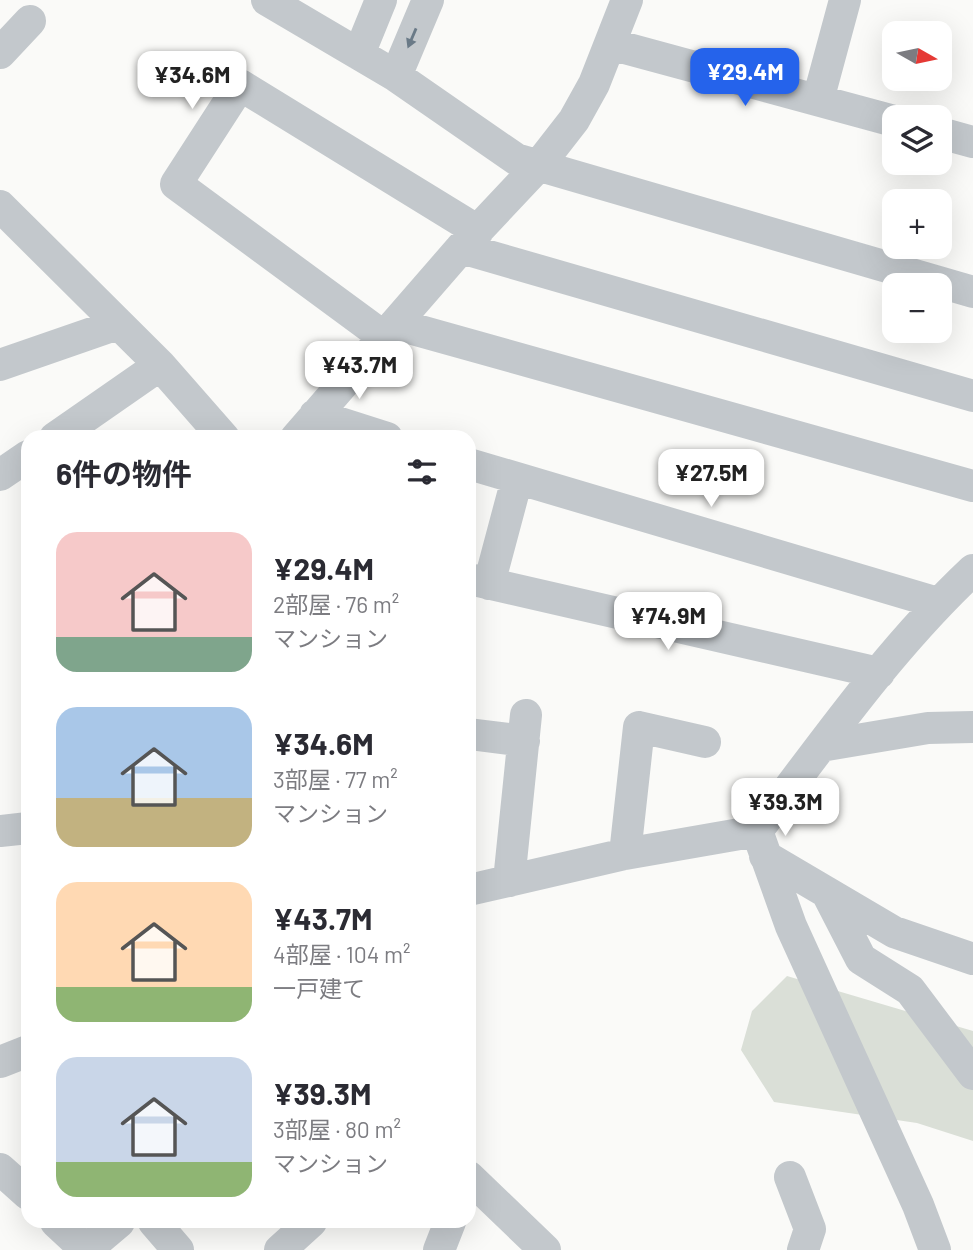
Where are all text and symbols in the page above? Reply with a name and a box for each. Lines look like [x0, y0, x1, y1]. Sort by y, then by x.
north arrow [882, 21, 952, 91]
map controls [882, 21, 952, 343]
one-way arrow [406, 28, 418, 48]
pin: ¥29.4M [688, 48, 802, 108]
pin: ¥34.6M [135, 52, 249, 111]
text: ¥29.4M [706, 57, 784, 85]
text: ¥34.6M [153, 60, 231, 88]
button: layers [882, 105, 952, 175]
button: + [882, 189, 952, 259]
button: − [882, 273, 952, 343]
pin: ¥43.7M [302, 342, 416, 401]
text: ¥43.7M [321, 350, 397, 378]
pin: ¥27.5M [654, 449, 768, 509]
icon: filters [403, 453, 441, 491]
text: 6件の物件 [56, 455, 192, 491]
text: ¥27.5M [674, 458, 748, 486]
text: ¥29.4M [273, 550, 374, 586]
icon: home [112, 560, 196, 644]
text: 2部屋 · 76 m² [273, 590, 399, 618]
pin: ¥74.9M [611, 592, 725, 652]
text: ¥74.9M [630, 601, 706, 629]
text: マンション [273, 624, 388, 652]
text: ¥34.6M [273, 725, 374, 761]
icon: home [112, 735, 196, 819]
text: 3部屋 · 77 m² [273, 765, 398, 793]
pin: ¥39.3M [728, 778, 842, 838]
text: ¥39.3M [747, 787, 823, 815]
text: マンション [273, 799, 388, 827]
text: ¥43.7M [273, 900, 372, 936]
icon: home [112, 910, 196, 994]
text: 4部屋 · 104 m² [273, 940, 411, 968]
text: 一戸建て [273, 974, 365, 1002]
text: ¥39.3M [273, 1075, 371, 1111]
icon: home [112, 1085, 196, 1169]
text: 3部屋 · 80 m² [273, 1115, 401, 1143]
text: マンション [273, 1149, 388, 1177]

